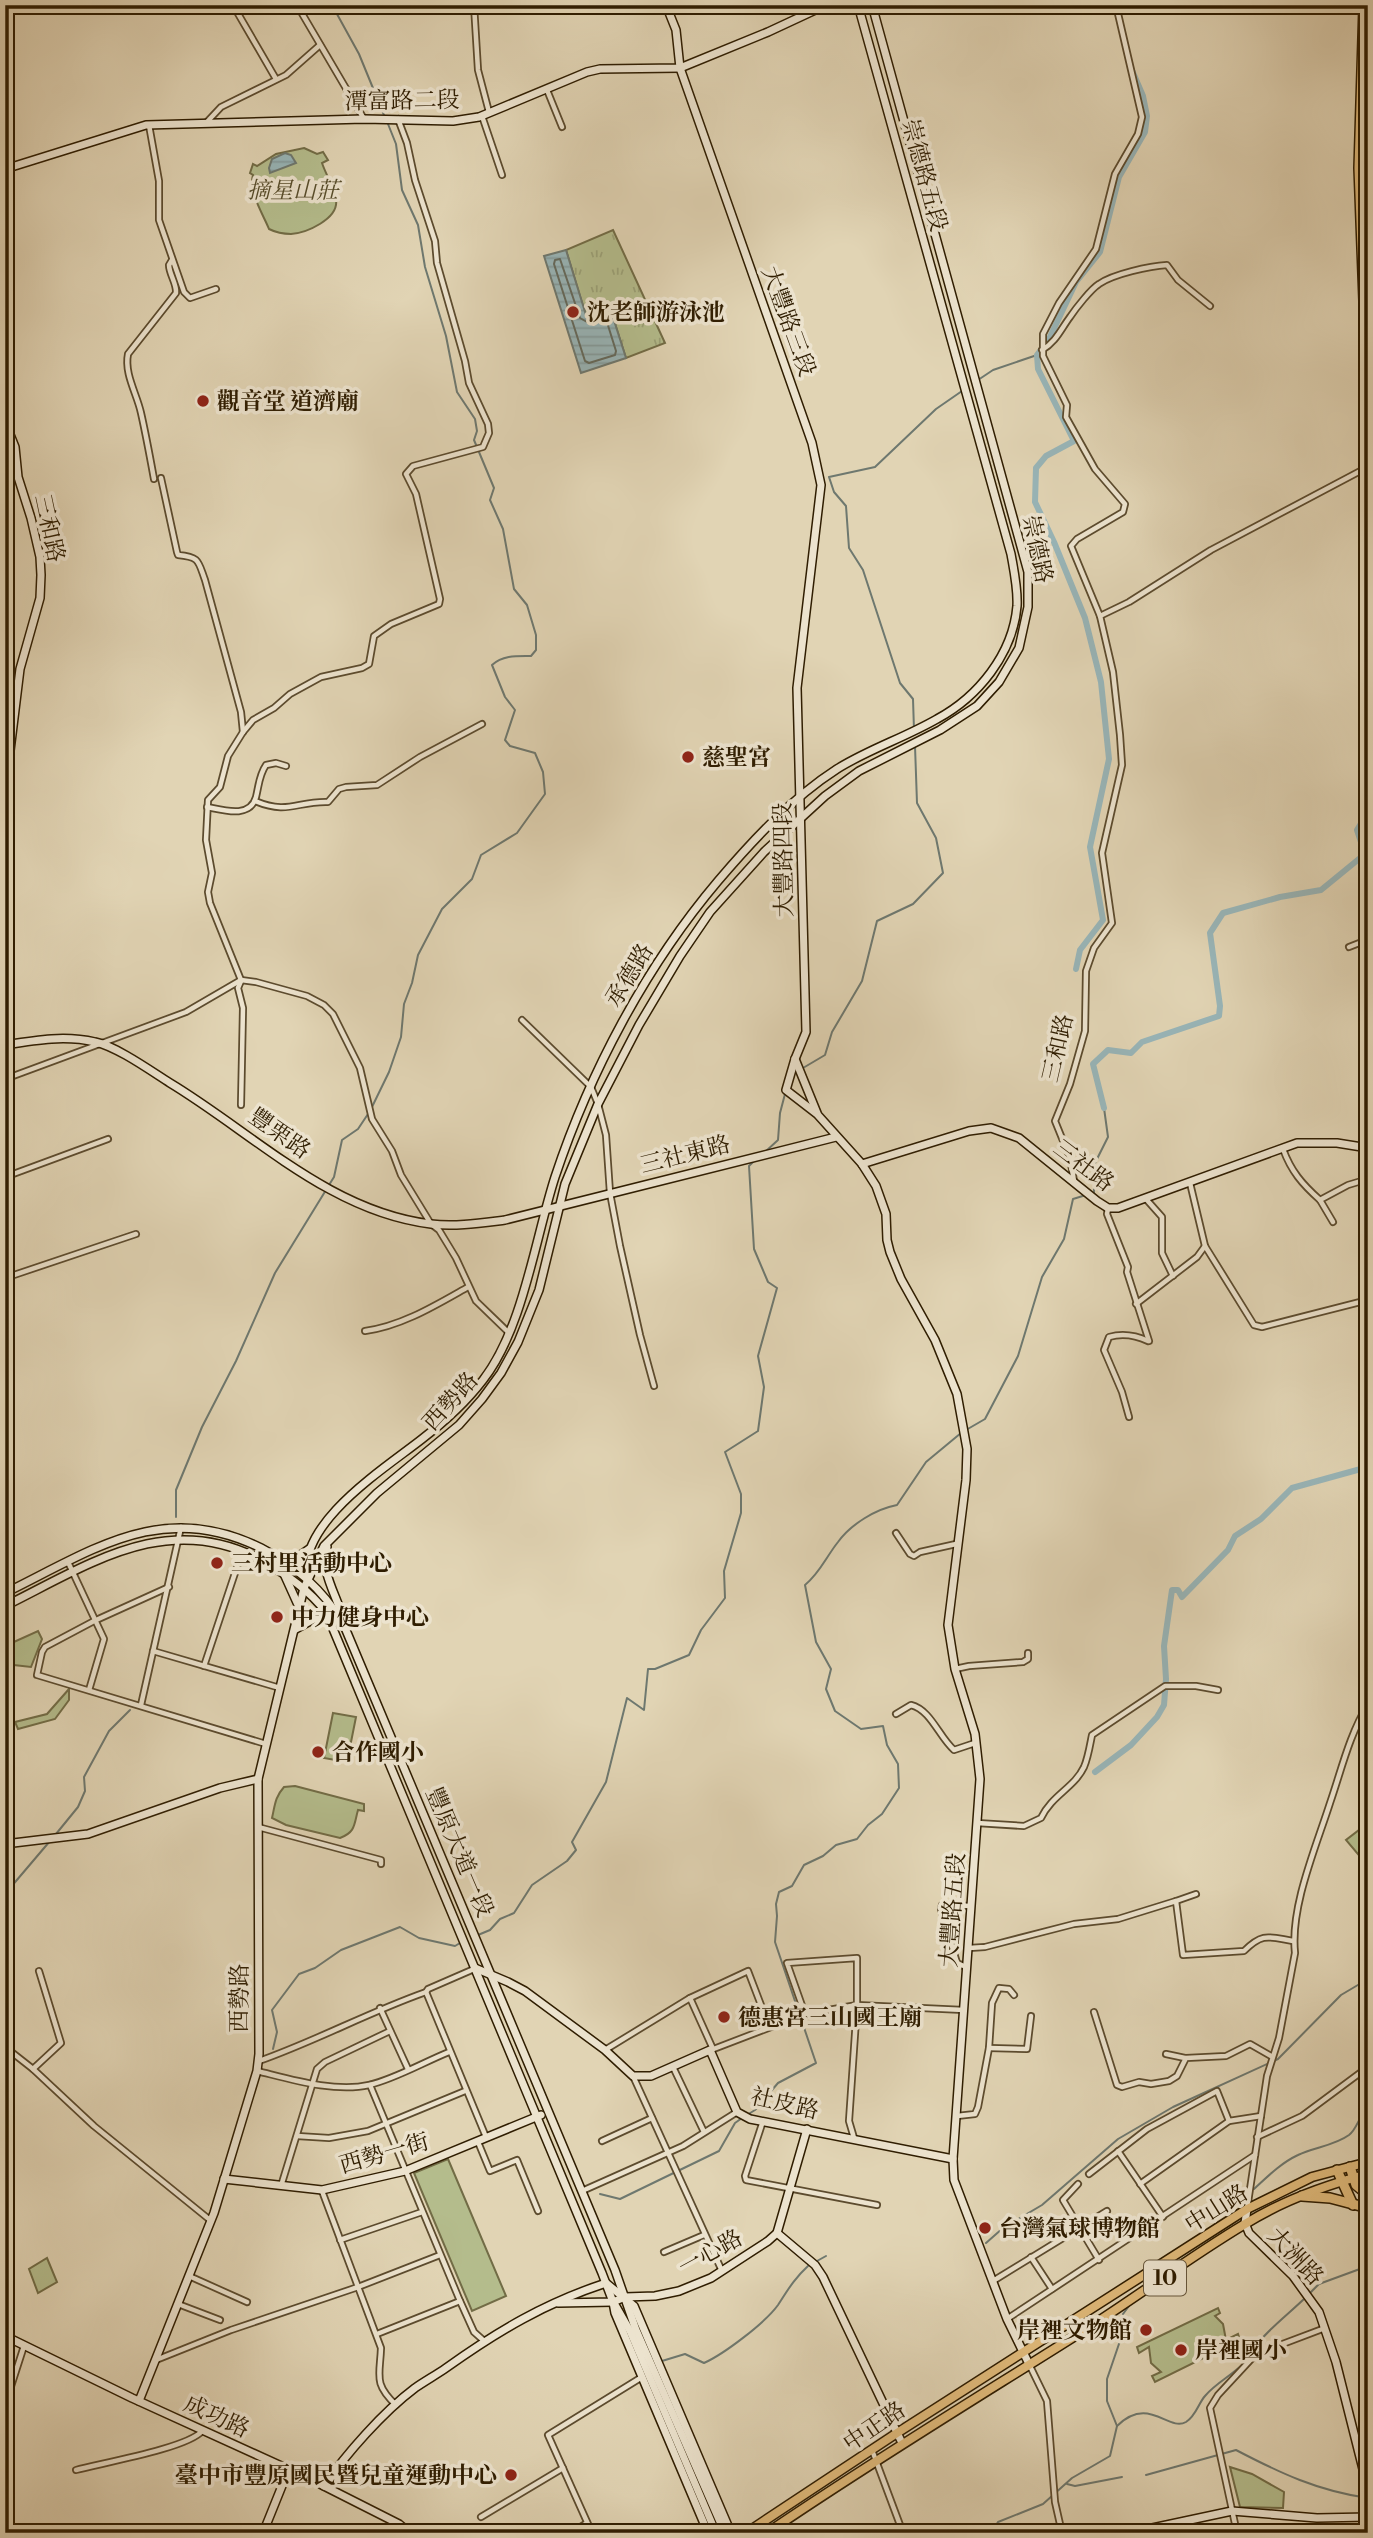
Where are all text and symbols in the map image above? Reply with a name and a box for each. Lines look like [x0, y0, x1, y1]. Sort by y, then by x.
street label: 潭富路二段 [344, 86, 460, 116]
street label: 崇德路五段 [896, 116, 952, 234]
park label: 摘星山莊 [247, 177, 343, 205]
street label: 大豐路三段 [755, 263, 821, 380]
place label: 沈老師游泳池 [587, 299, 725, 327]
marker: 沈老師游泳池 [565, 304, 581, 320]
place label: 觀音堂 道濟廟 [217, 388, 359, 416]
marker: 觀音堂 道濟廟 [195, 393, 211, 409]
street label: 三和路 [28, 492, 70, 565]
street label: 崇德路 [1016, 513, 1058, 586]
place label: 慈聖宮 [702, 744, 771, 772]
marker: 慈聖宮 [680, 749, 696, 765]
street label: 大豐路四段 [769, 802, 799, 918]
street label: 承德路 [600, 939, 660, 1012]
street label: 三和路 [1037, 1011, 1079, 1085]
street label: 豐栗路 [243, 1103, 316, 1165]
street label: 三社東路 [637, 1130, 733, 1180]
street label: 三社路 [1047, 1134, 1119, 1198]
street label: 西勢路 [417, 1367, 484, 1437]
place label: 三村里活動中心 [231, 1550, 392, 1578]
marker: 三村里活動中心 [209, 1555, 225, 1571]
place label: 中力健身中心 [291, 1604, 429, 1632]
marker: 中力健身中心 [269, 1609, 285, 1625]
place label: 合作國小 [332, 1739, 424, 1767]
marker: 合作國小 [310, 1744, 326, 1760]
street label: 豐原大道一段 [419, 1783, 499, 1921]
street label: 大豐路五段 [935, 1852, 971, 1968]
street label: 西勢路 [226, 1964, 254, 2033]
place label: 德惠宮三山國王廟 [738, 2004, 922, 2032]
marker: 德惠宮三山國王廟 [716, 2009, 732, 2025]
street label: 社皮路 [748, 2083, 822, 2125]
street label: 西勢一街 [336, 2128, 432, 2180]
street label: 中山路 [1180, 2179, 1253, 2239]
place label: 台灣氣球博物館 [999, 2215, 1160, 2243]
marker: 台灣氣球博物館 [977, 2220, 993, 2236]
street label: 大洲路 [1262, 2222, 1329, 2291]
street label: 一心路 [674, 2224, 747, 2282]
road number: 10 [1144, 2260, 1186, 2296]
place label: 岸裡文物館 [1017, 2317, 1132, 2345]
marker: 岸裡文物館 [1138, 2322, 1154, 2338]
place label: 岸裡國小 [1195, 2337, 1287, 2365]
marker: 岸裡國小 [1173, 2342, 1189, 2358]
street label: 成功路 [179, 2390, 254, 2444]
street label: 中正路 [838, 2396, 911, 2458]
place label: 臺中市豐原國民暨兒童運動中心 [175, 2462, 497, 2490]
marker: 臺中市豐原國民暨兒童運動中心 [503, 2467, 519, 2483]

